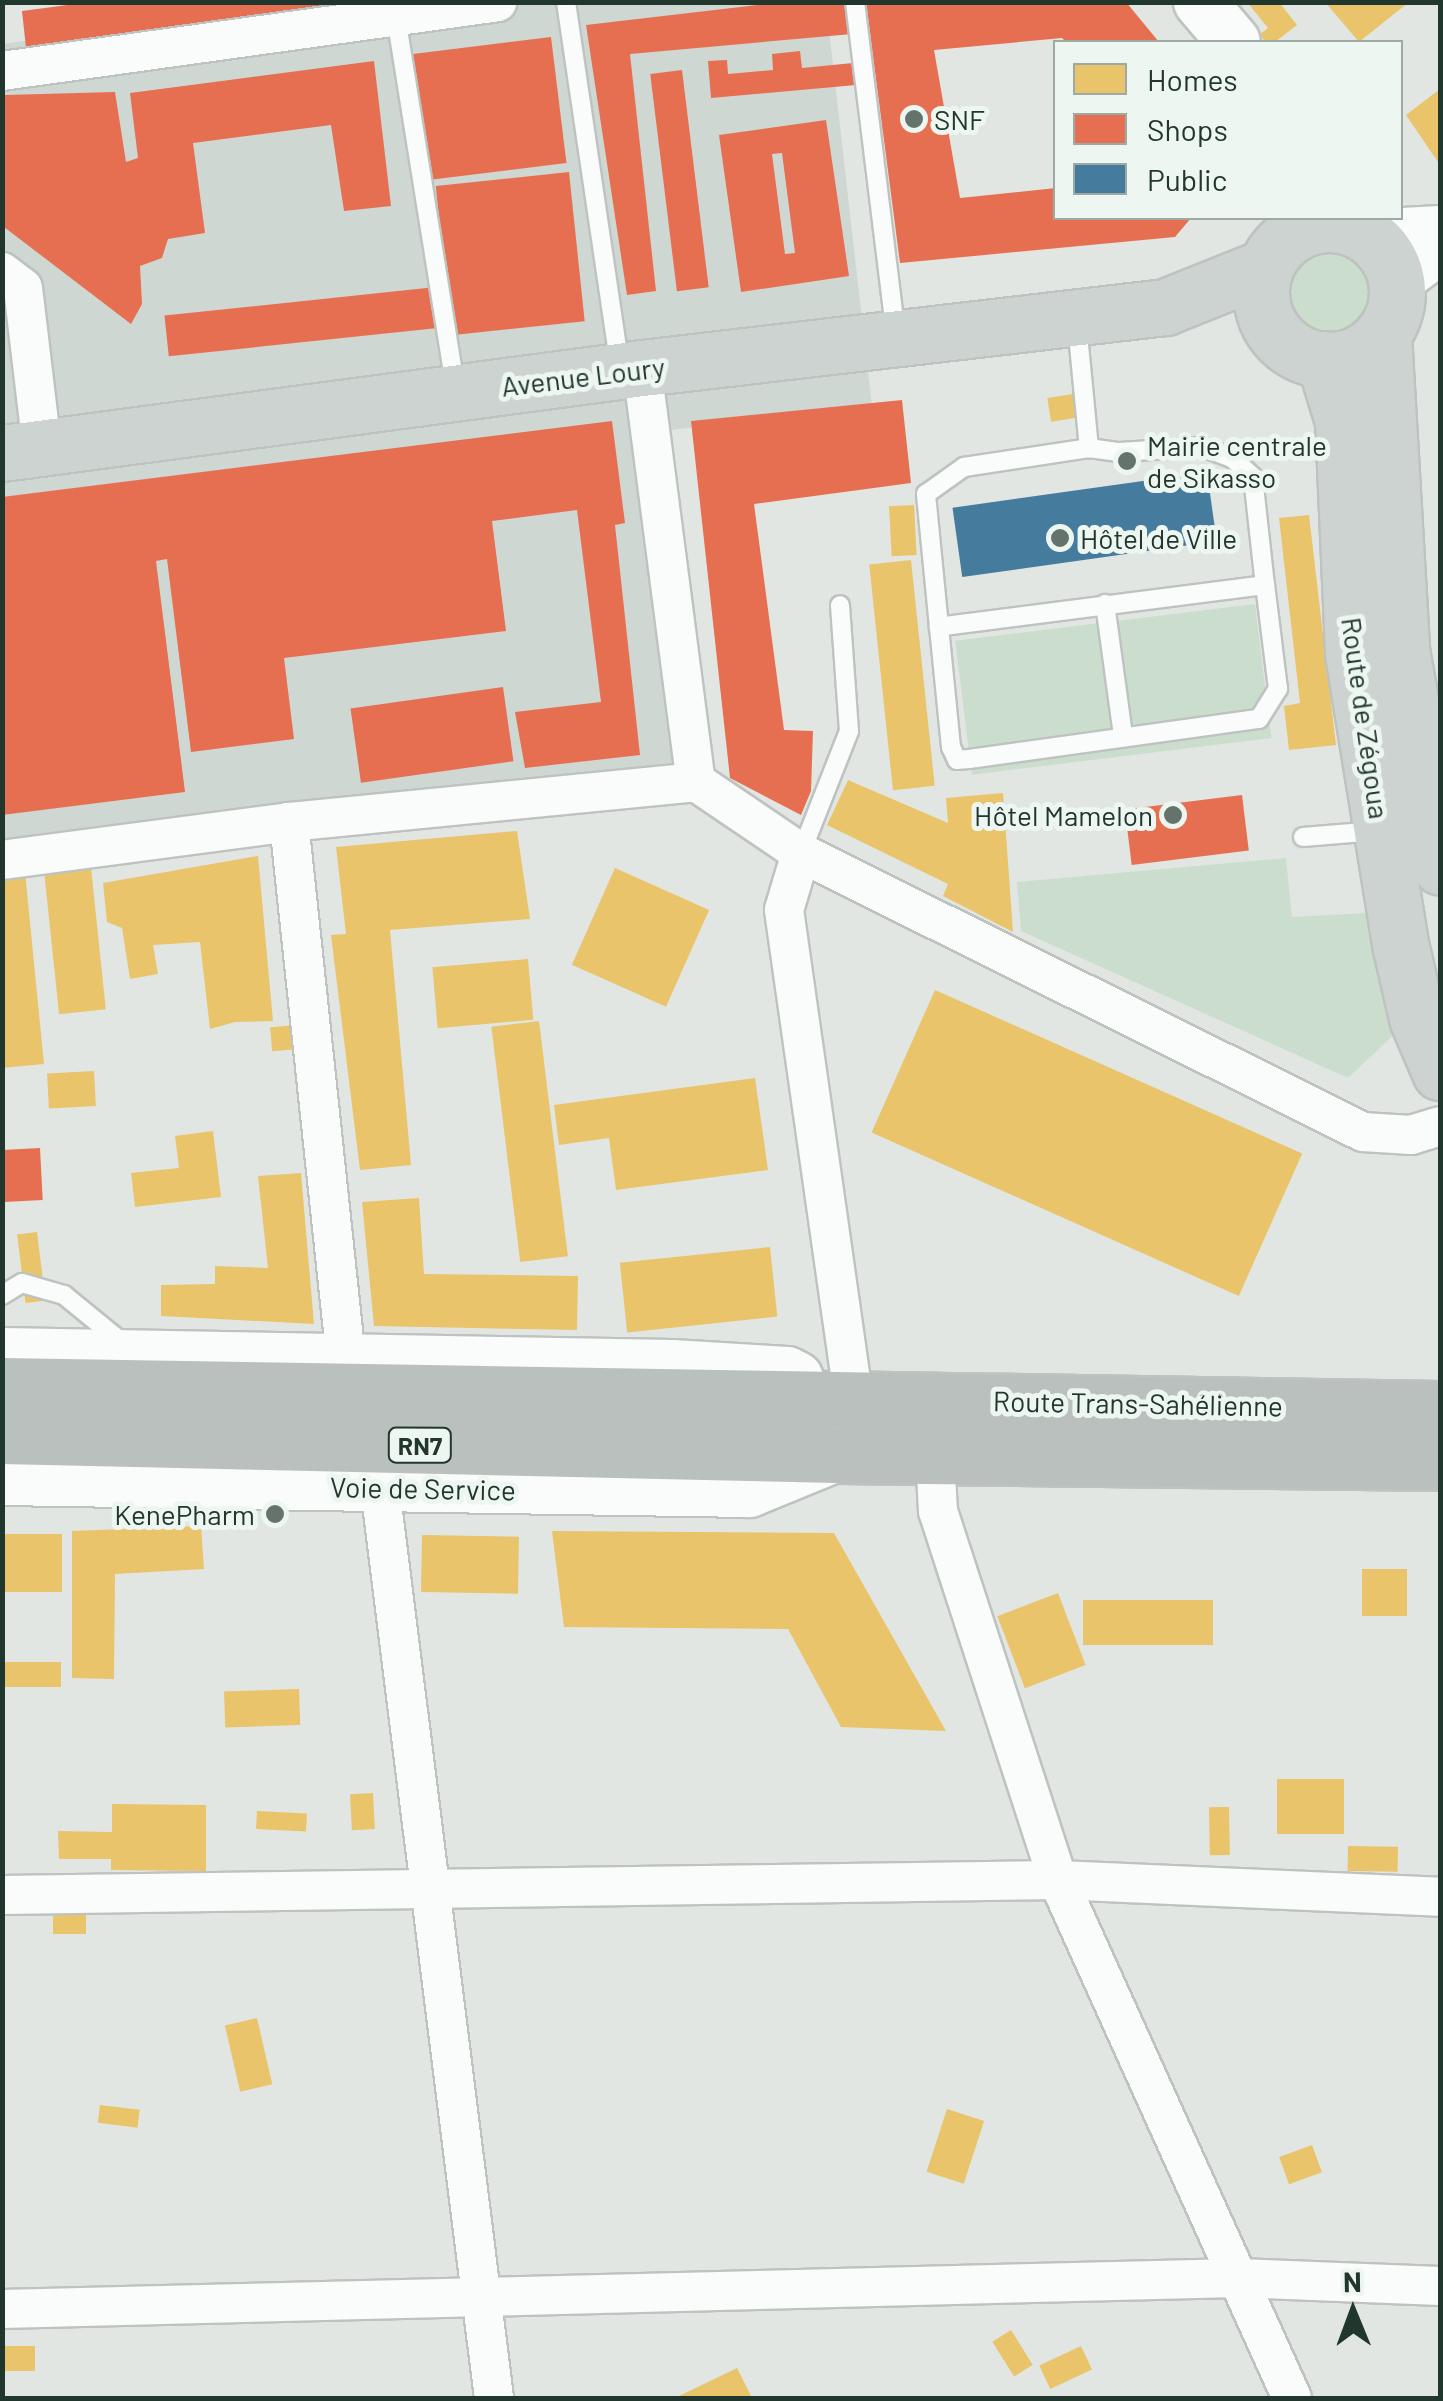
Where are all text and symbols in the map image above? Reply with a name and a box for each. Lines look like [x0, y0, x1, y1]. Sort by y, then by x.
legend [1053, 40, 1403, 220]
text: Homes [1147, 61, 1238, 97]
place label: SNF [934, 102, 985, 136]
marker: SNF [903, 108, 925, 130]
text: Shops [1147, 111, 1228, 147]
text: Public [1147, 161, 1227, 197]
street label: Avenue Loury [499, 349, 667, 403]
place label: Mairie centrale de Sikasso [1147, 428, 1327, 494]
marker: Mairie centrale de Sikasso [1116, 450, 1138, 472]
place label: Hôtel de Ville [1080, 521, 1237, 555]
marker: Hôtel de Ville [1049, 527, 1071, 549]
street label: Route de Zégoua [1335, 615, 1397, 821]
place label: Hôtel Mamelon [974, 798, 1153, 832]
marker: Hôtel Mamelon [1162, 804, 1184, 826]
street label: Route Trans-Sahélienne [993, 1384, 1283, 1422]
road number: RN7 [388, 1425, 452, 1465]
street label: Voie de Service [330, 1470, 516, 1506]
place label: KenePharm [114, 1497, 255, 1531]
marker: KenePharm [264, 1503, 286, 1525]
north arrow [1303, 2261, 1403, 2361]
text: N [1343, 2264, 1362, 2298]

